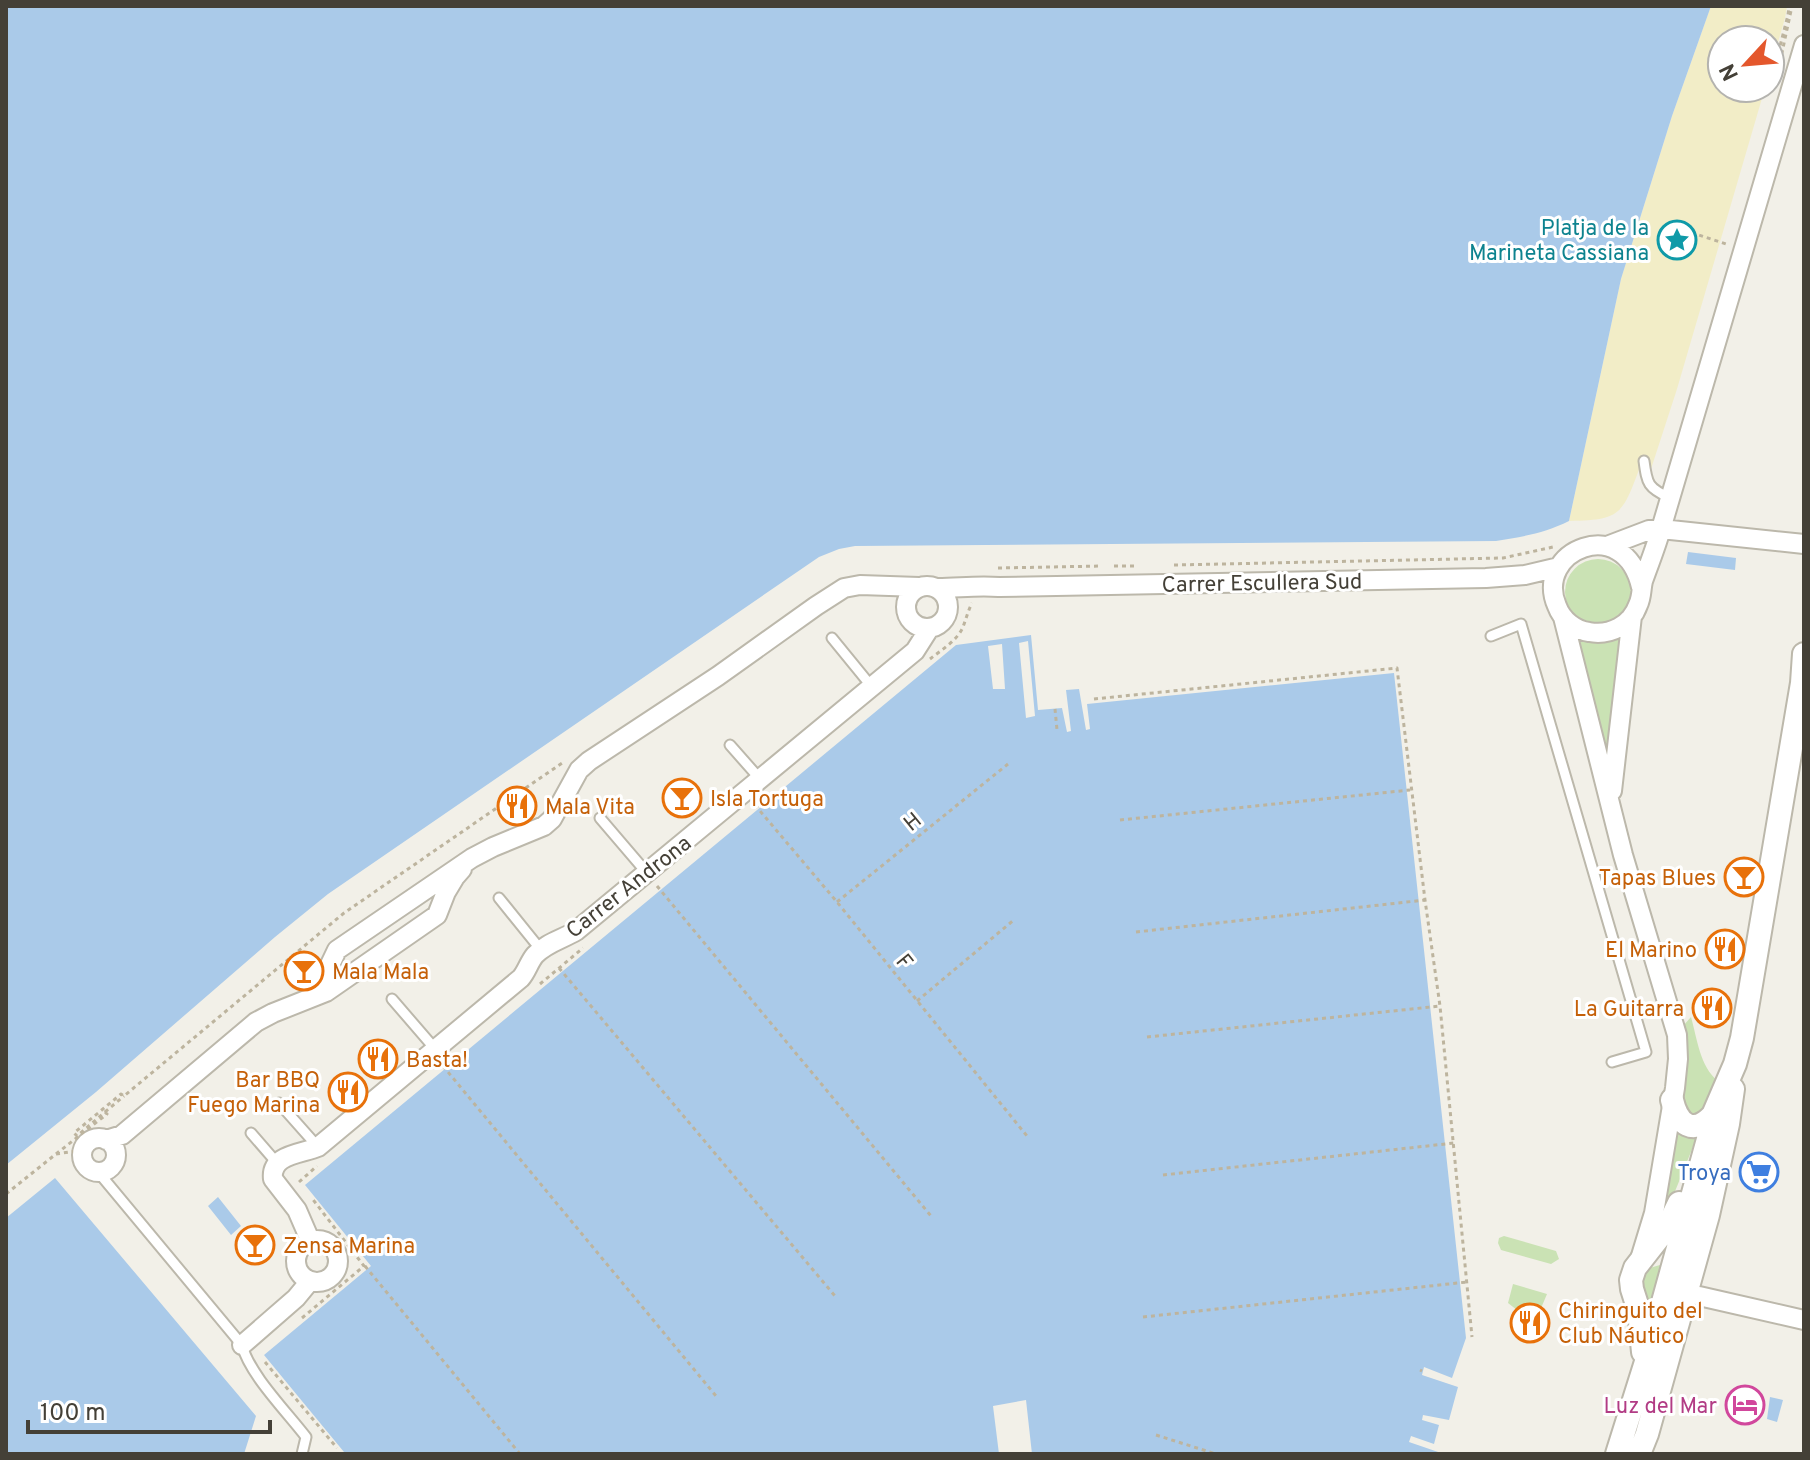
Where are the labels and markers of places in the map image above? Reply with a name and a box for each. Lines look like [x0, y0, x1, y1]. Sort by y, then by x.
place label: Platja de la Marineta Cassiana [1469, 216, 1649, 268]
place icon: Platja de la Marineta Cassiana [1656, 219, 1698, 261]
bar icon: Isla Tortuga [661, 777, 703, 819]
restaurant icon: Mala Vita [496, 785, 538, 827]
place label: Isla Tortuga [710, 787, 824, 814]
place label: Mala Vita [545, 795, 635, 822]
bar icon: Tapas Blues [1723, 856, 1765, 898]
place label: Tapas Blues [1599, 866, 1716, 893]
restaurant icon: El Marino [1704, 928, 1746, 970]
place label: El Marino [1605, 938, 1697, 965]
bar icon: Mala Mala [283, 950, 325, 992]
place label: Mala Mala [332, 960, 429, 987]
restaurant icon: La Guitarra [1691, 987, 1733, 1029]
place label: La Guitarra [1574, 997, 1684, 1024]
restaurant icon: Basta! [357, 1038, 399, 1080]
place label: Basta! [406, 1048, 468, 1075]
place label: Bar BBQ Fuego Marina [187, 1068, 320, 1120]
restaurant icon: Bar BBQ Fuego Marina [327, 1071, 369, 1113]
supermarket icon: Troya [1738, 1151, 1780, 1193]
place label: Troya [1677, 1161, 1731, 1188]
bar icon: Zensa Marina [234, 1224, 276, 1266]
place label: Zensa Marina [283, 1234, 415, 1261]
place label: Chiringuito del Club Náutico [1558, 1299, 1703, 1351]
restaurant icon: Chiringuito del Club Náutico [1509, 1302, 1551, 1344]
hotel icon: Luz del Mar [1724, 1384, 1766, 1426]
place label: Luz del Mar [1603, 1394, 1717, 1421]

